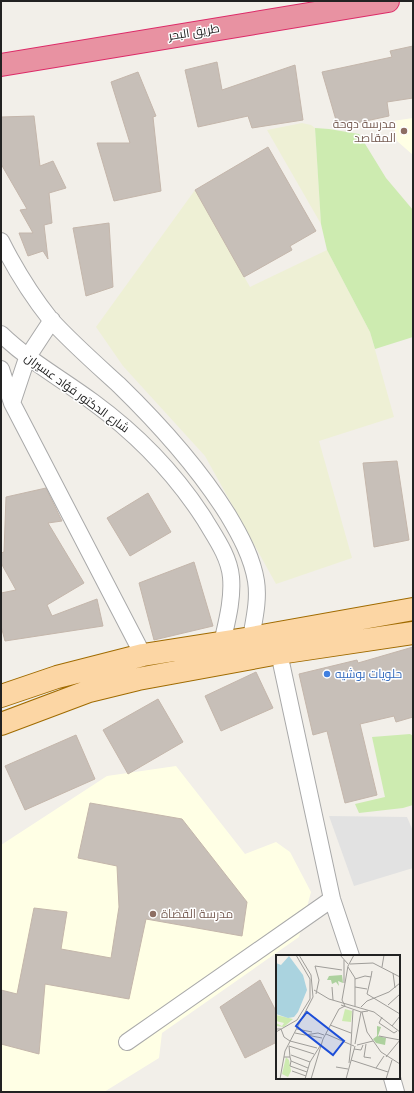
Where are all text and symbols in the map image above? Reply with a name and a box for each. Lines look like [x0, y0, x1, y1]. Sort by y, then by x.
street label: طريق البحر [167, 21, 221, 43]
place label: مدرسة دوحة المقاصد [333, 117, 396, 145]
marker: مدرسة دوحة المقاصد [399, 126, 409, 136]
street label: شارع الدكتور فؤاد عسيران [21, 350, 132, 436]
place label: حلويات بوشيه [335, 667, 402, 681]
marker: حلويات بوشيه [322, 669, 332, 679]
place label: مدرسة القضاة [161, 907, 233, 921]
marker: مدرسة القضاة [148, 909, 158, 919]
inset map [276, 955, 400, 1079]

